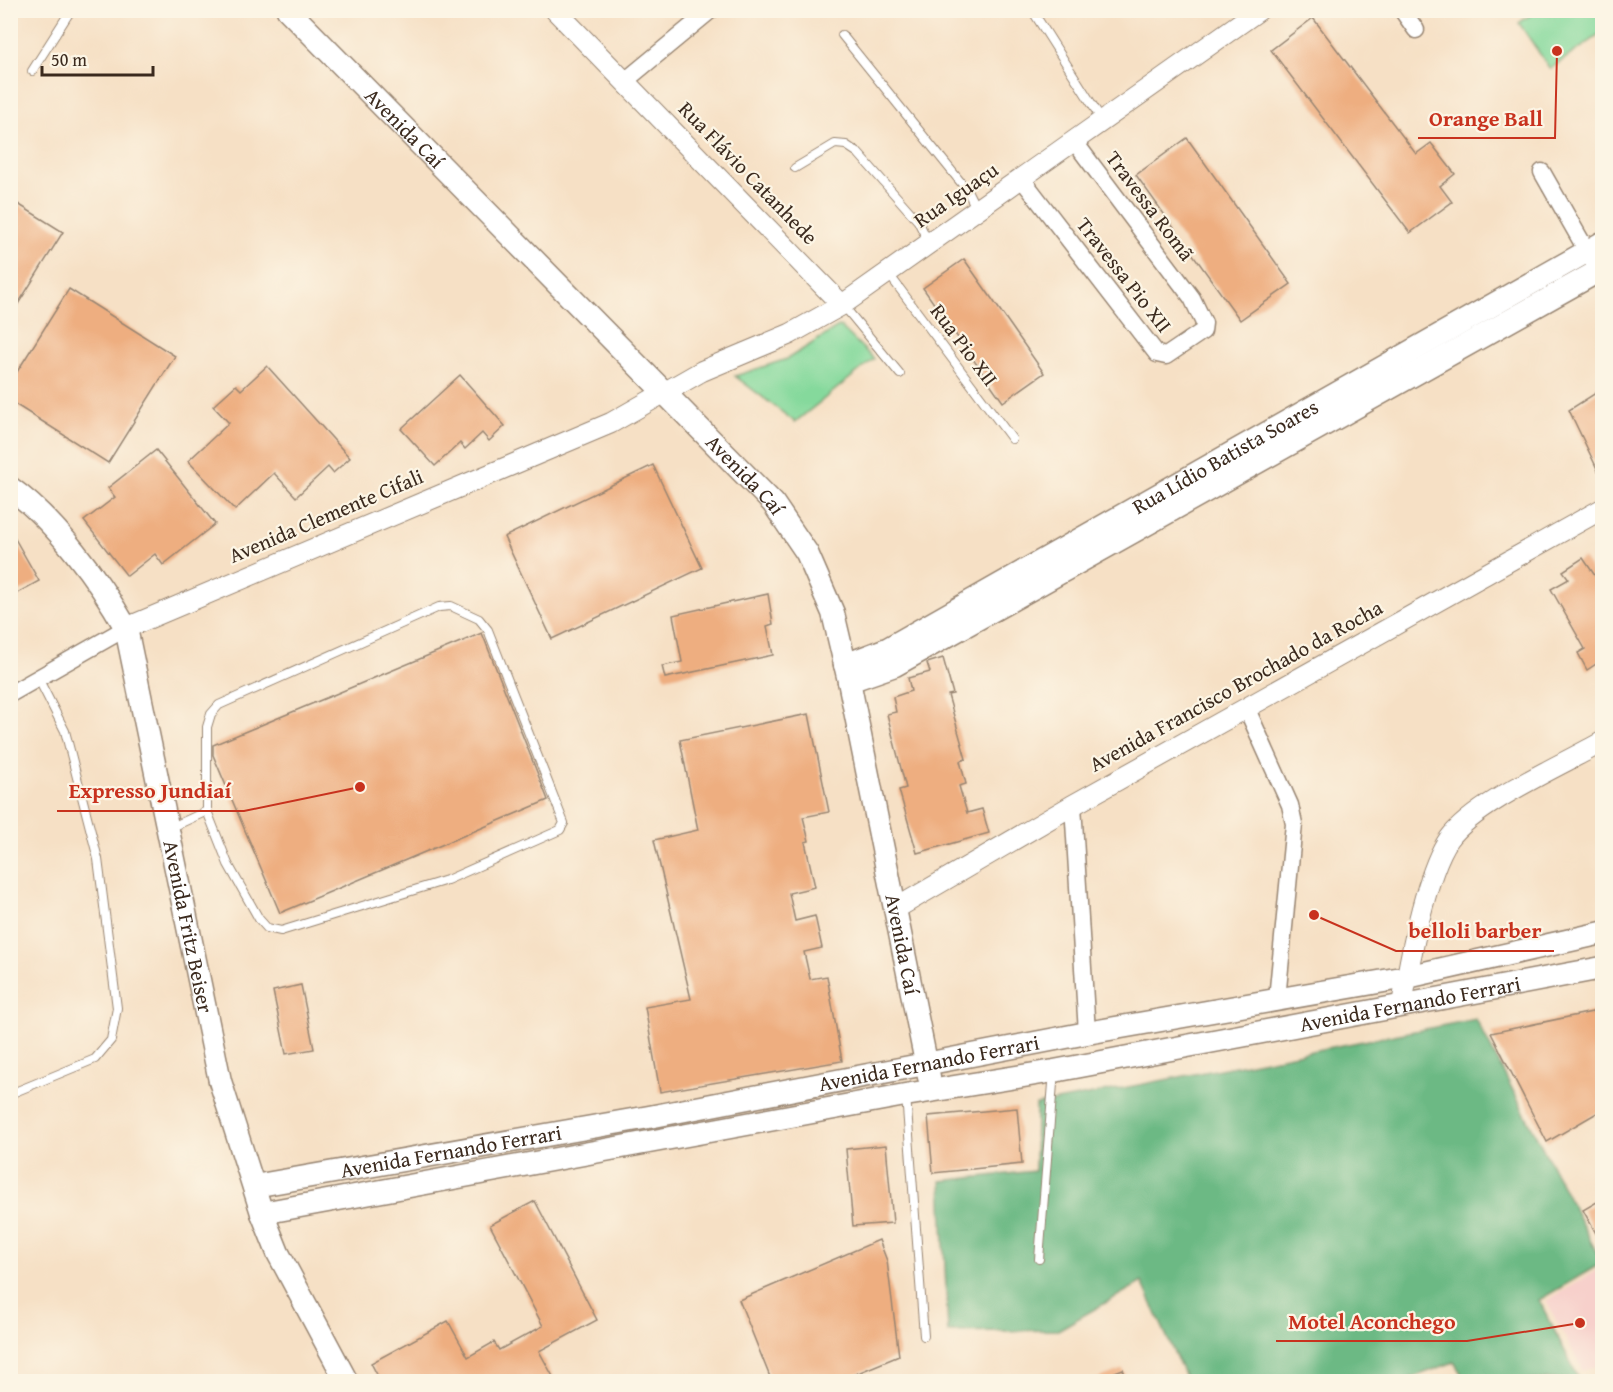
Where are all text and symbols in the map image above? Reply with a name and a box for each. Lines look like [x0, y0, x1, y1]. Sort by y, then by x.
scale bar [42, 39, 153, 77]
text: 50 m [51, 46, 87, 73]
street label: Avenida Caí [358, 81, 452, 176]
street label: Rua Flávio Catanhede [672, 94, 825, 251]
callout: Orange Ball [1418, 98, 1555, 138]
text: Orange Ball [1429, 102, 1543, 134]
street label: Travessa Romã [1099, 144, 1202, 267]
street label: Rua Iguaçu [907, 154, 1005, 235]
street label: Travessa Pio XII [1069, 210, 1180, 339]
street label: Rua Pio XII [923, 297, 1006, 393]
street label: Rua Lídio Batista Soares [1126, 391, 1324, 522]
street label: Avenida Caí [699, 427, 793, 522]
street label: Avenida Clemente Cifali [224, 460, 428, 571]
street label: Avenida Francisco Brochado da Rocha [1083, 592, 1388, 779]
callout: Expresso Jundiaí [57, 771, 244, 811]
text: Expresso Jundiaí [69, 774, 233, 806]
street label: Avenida Fritz Beiser [155, 837, 222, 1016]
street label: Avenida Caí [877, 891, 928, 999]
callout: belloli barber [1396, 911, 1554, 951]
text: belloli barber [1408, 914, 1542, 946]
street label: Avenida Fernando Ferrari [1297, 968, 1523, 1039]
street label: Avenida Fernando Ferrari [816, 1026, 1042, 1099]
street label: Avenida Fernando Ferrari [338, 1117, 564, 1186]
callout: Motel Aconchego [1276, 1301, 1467, 1341]
text: Motel Aconchego [1288, 1305, 1456, 1337]

